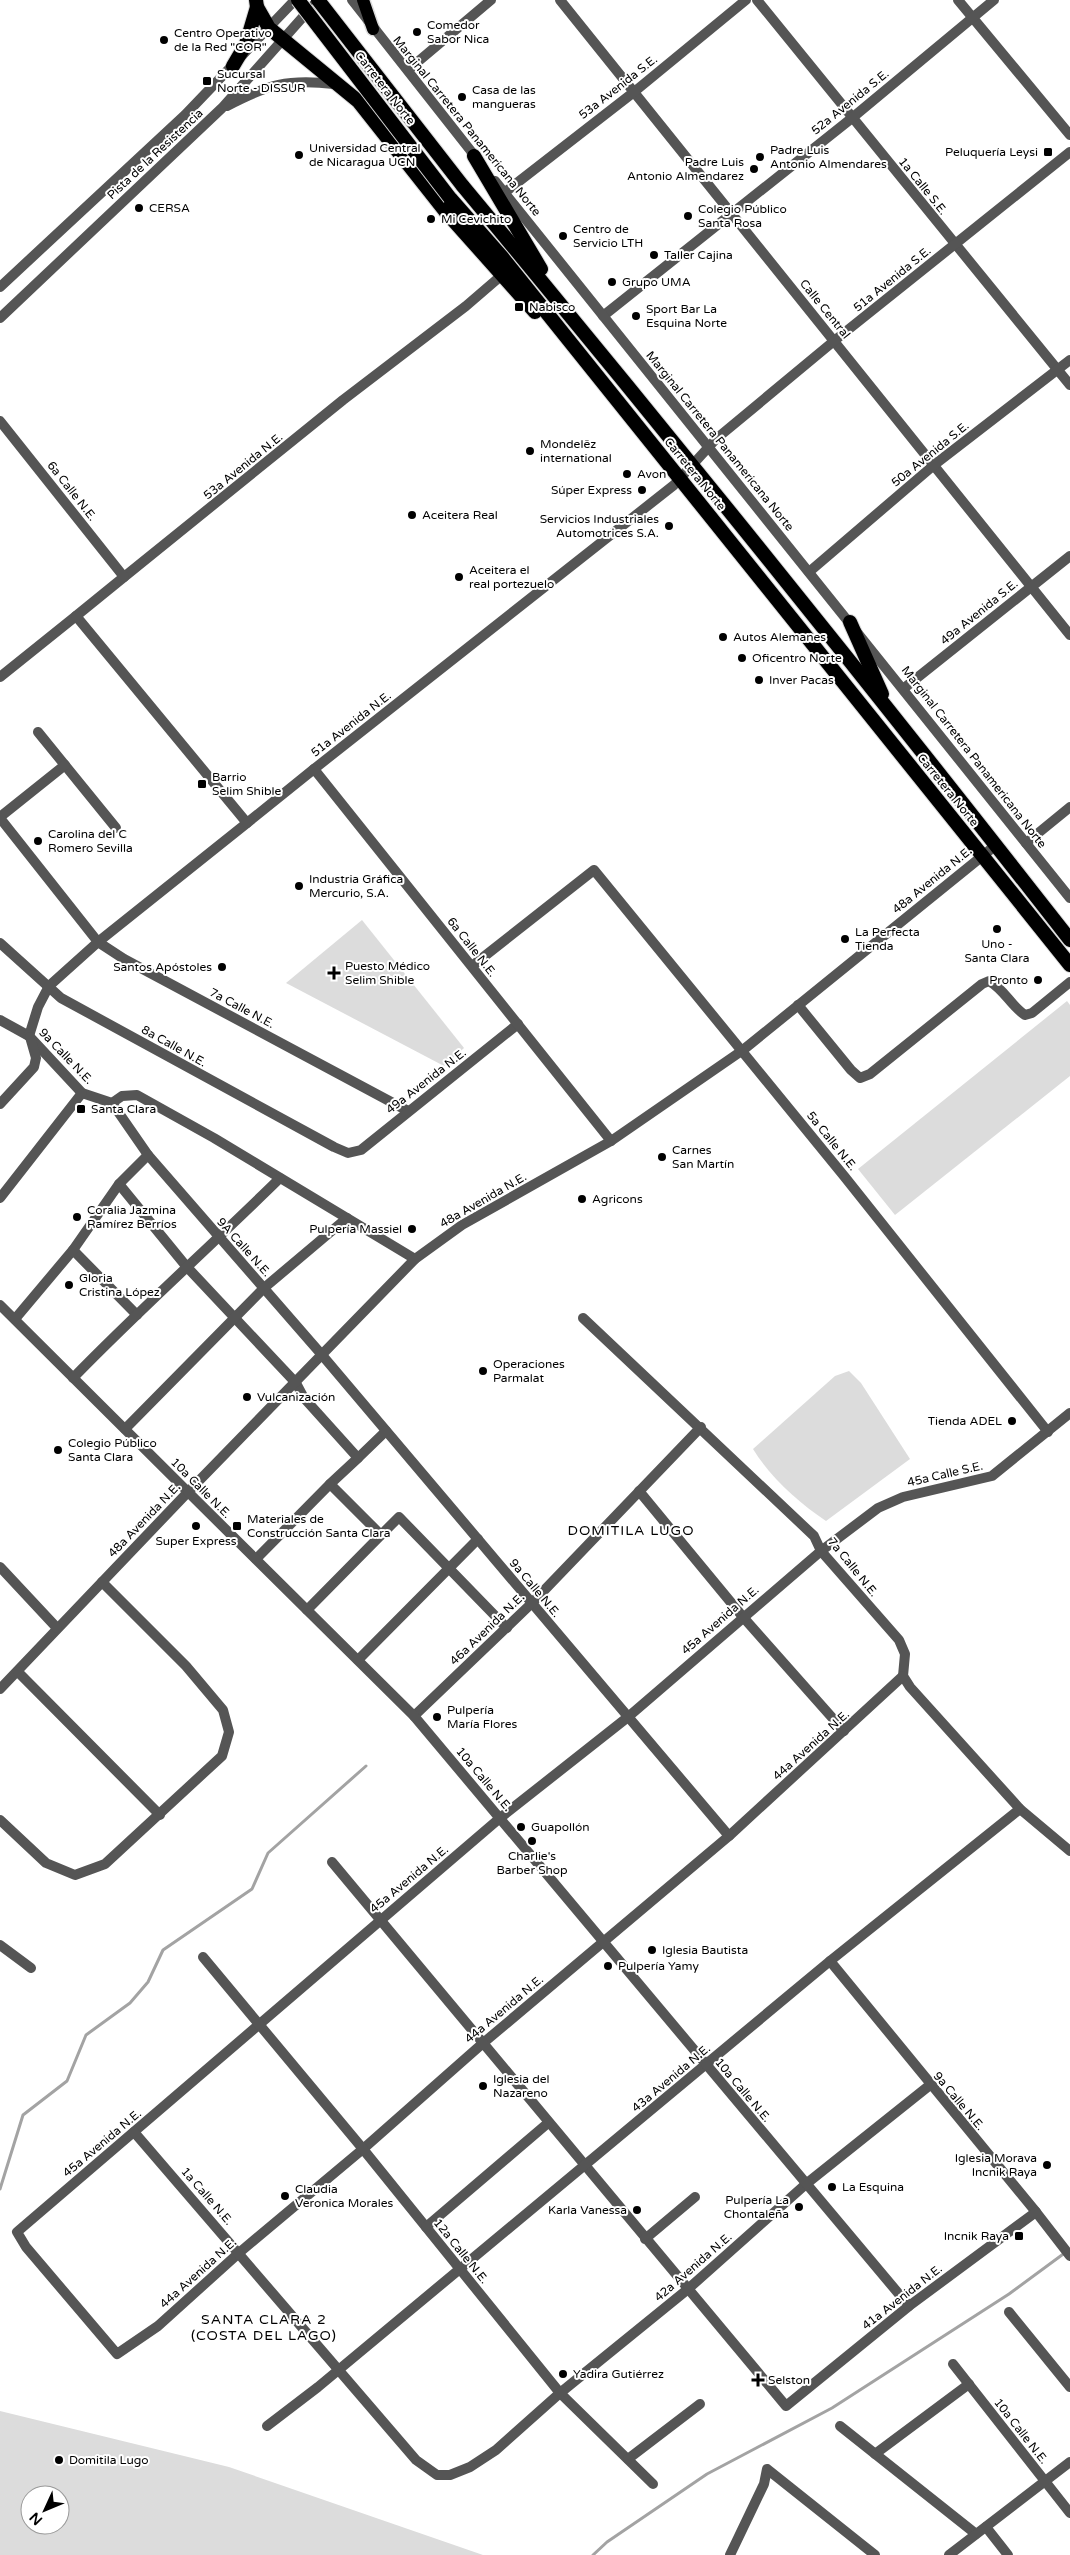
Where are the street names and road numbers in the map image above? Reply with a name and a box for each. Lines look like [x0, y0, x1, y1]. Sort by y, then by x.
street label: Marginal Carretera Panamericana Norte [390, 33, 544, 219]
street label: Carretera Norte [352, 49, 418, 128]
street label: 53a Avenida S.E. [576, 52, 660, 122]
street label: 52a Avenida S.E. [808, 66, 892, 138]
street label: Pista de la Resistencia [104, 106, 206, 202]
street label: 1a Calle S.E. [896, 155, 950, 217]
street label: 51a Avenida S.E. [850, 243, 934, 315]
street label: Calle Central [797, 277, 853, 341]
street label: Marginal Carretera Panamericana Norte [643, 348, 797, 534]
street label: 50a Avenida S.E. [888, 418, 972, 490]
street label: 53a Avenida N.E. [201, 430, 285, 502]
street label: Carretera Norte [661, 435, 729, 513]
street label: 6a Calle N.E. [44, 458, 100, 524]
street label: 49a Avenida S.E. [937, 576, 1021, 648]
street label: Marginal Carretera Panamericana Norte [899, 663, 1050, 851]
street label: 51a Avenida N.E. [308, 688, 394, 760]
street label: Carretera Norte [914, 751, 982, 829]
street label: 48a Avenida N.E. [890, 844, 974, 916]
street label: 6a Calle N.E. [444, 914, 500, 980]
street label: 7a Calle N.E. [207, 985, 277, 1031]
street label: 8a Calle N.E. [139, 1022, 209, 1070]
street label: 9a Calle N.E. [36, 1025, 96, 1087]
street label: 49a Avenida N.E. [383, 1045, 469, 1117]
street label: 5a Calle N.E. [804, 1109, 860, 1173]
street label: 48a Avenida N.E. [437, 1169, 529, 1231]
street label: 9A Calle N.E. [214, 1215, 274, 1279]
street label: 10a Calle N.E. [168, 1455, 234, 1521]
street label: 45a Calle S.E. [906, 1458, 984, 1490]
street label: 48a Avenida N.E. [105, 1480, 183, 1560]
street label: 7a Calle N.E. [825, 1535, 881, 1599]
street label: 9a Calle N.E. [507, 1556, 563, 1620]
street label: 45a Avenida N.E. [679, 1583, 761, 1657]
street label: 46a Avenida N.E. [447, 1590, 527, 1668]
street label: 44a Avenida N.E. [770, 1707, 852, 1783]
street label: 10a Calle N.E. [453, 1744, 515, 1814]
street label: 45a Avenida N.E. [367, 1842, 451, 1916]
street label: 44a Avenida N.E. [462, 1972, 546, 2046]
street label: 43a Avenida N.E. [629, 2041, 713, 2115]
street label: 10a Calle N.E. [712, 2055, 774, 2125]
street label: 9a Calle N.E. [931, 2069, 987, 2133]
street label: 45a Avenida N.E. [60, 2106, 144, 2180]
street label: 1a Calle N.E. [178, 2164, 236, 2228]
street label: 12a Calle N.E. [431, 2216, 491, 2286]
street label: 42a Avenida N.E. [652, 2230, 734, 2304]
street label: 44a Avenida N.E. [157, 2235, 239, 2311]
street label: 41a Avenida N.E. [859, 2261, 945, 2333]
street label: 10a Calle N.E. [991, 2395, 1051, 2467]

